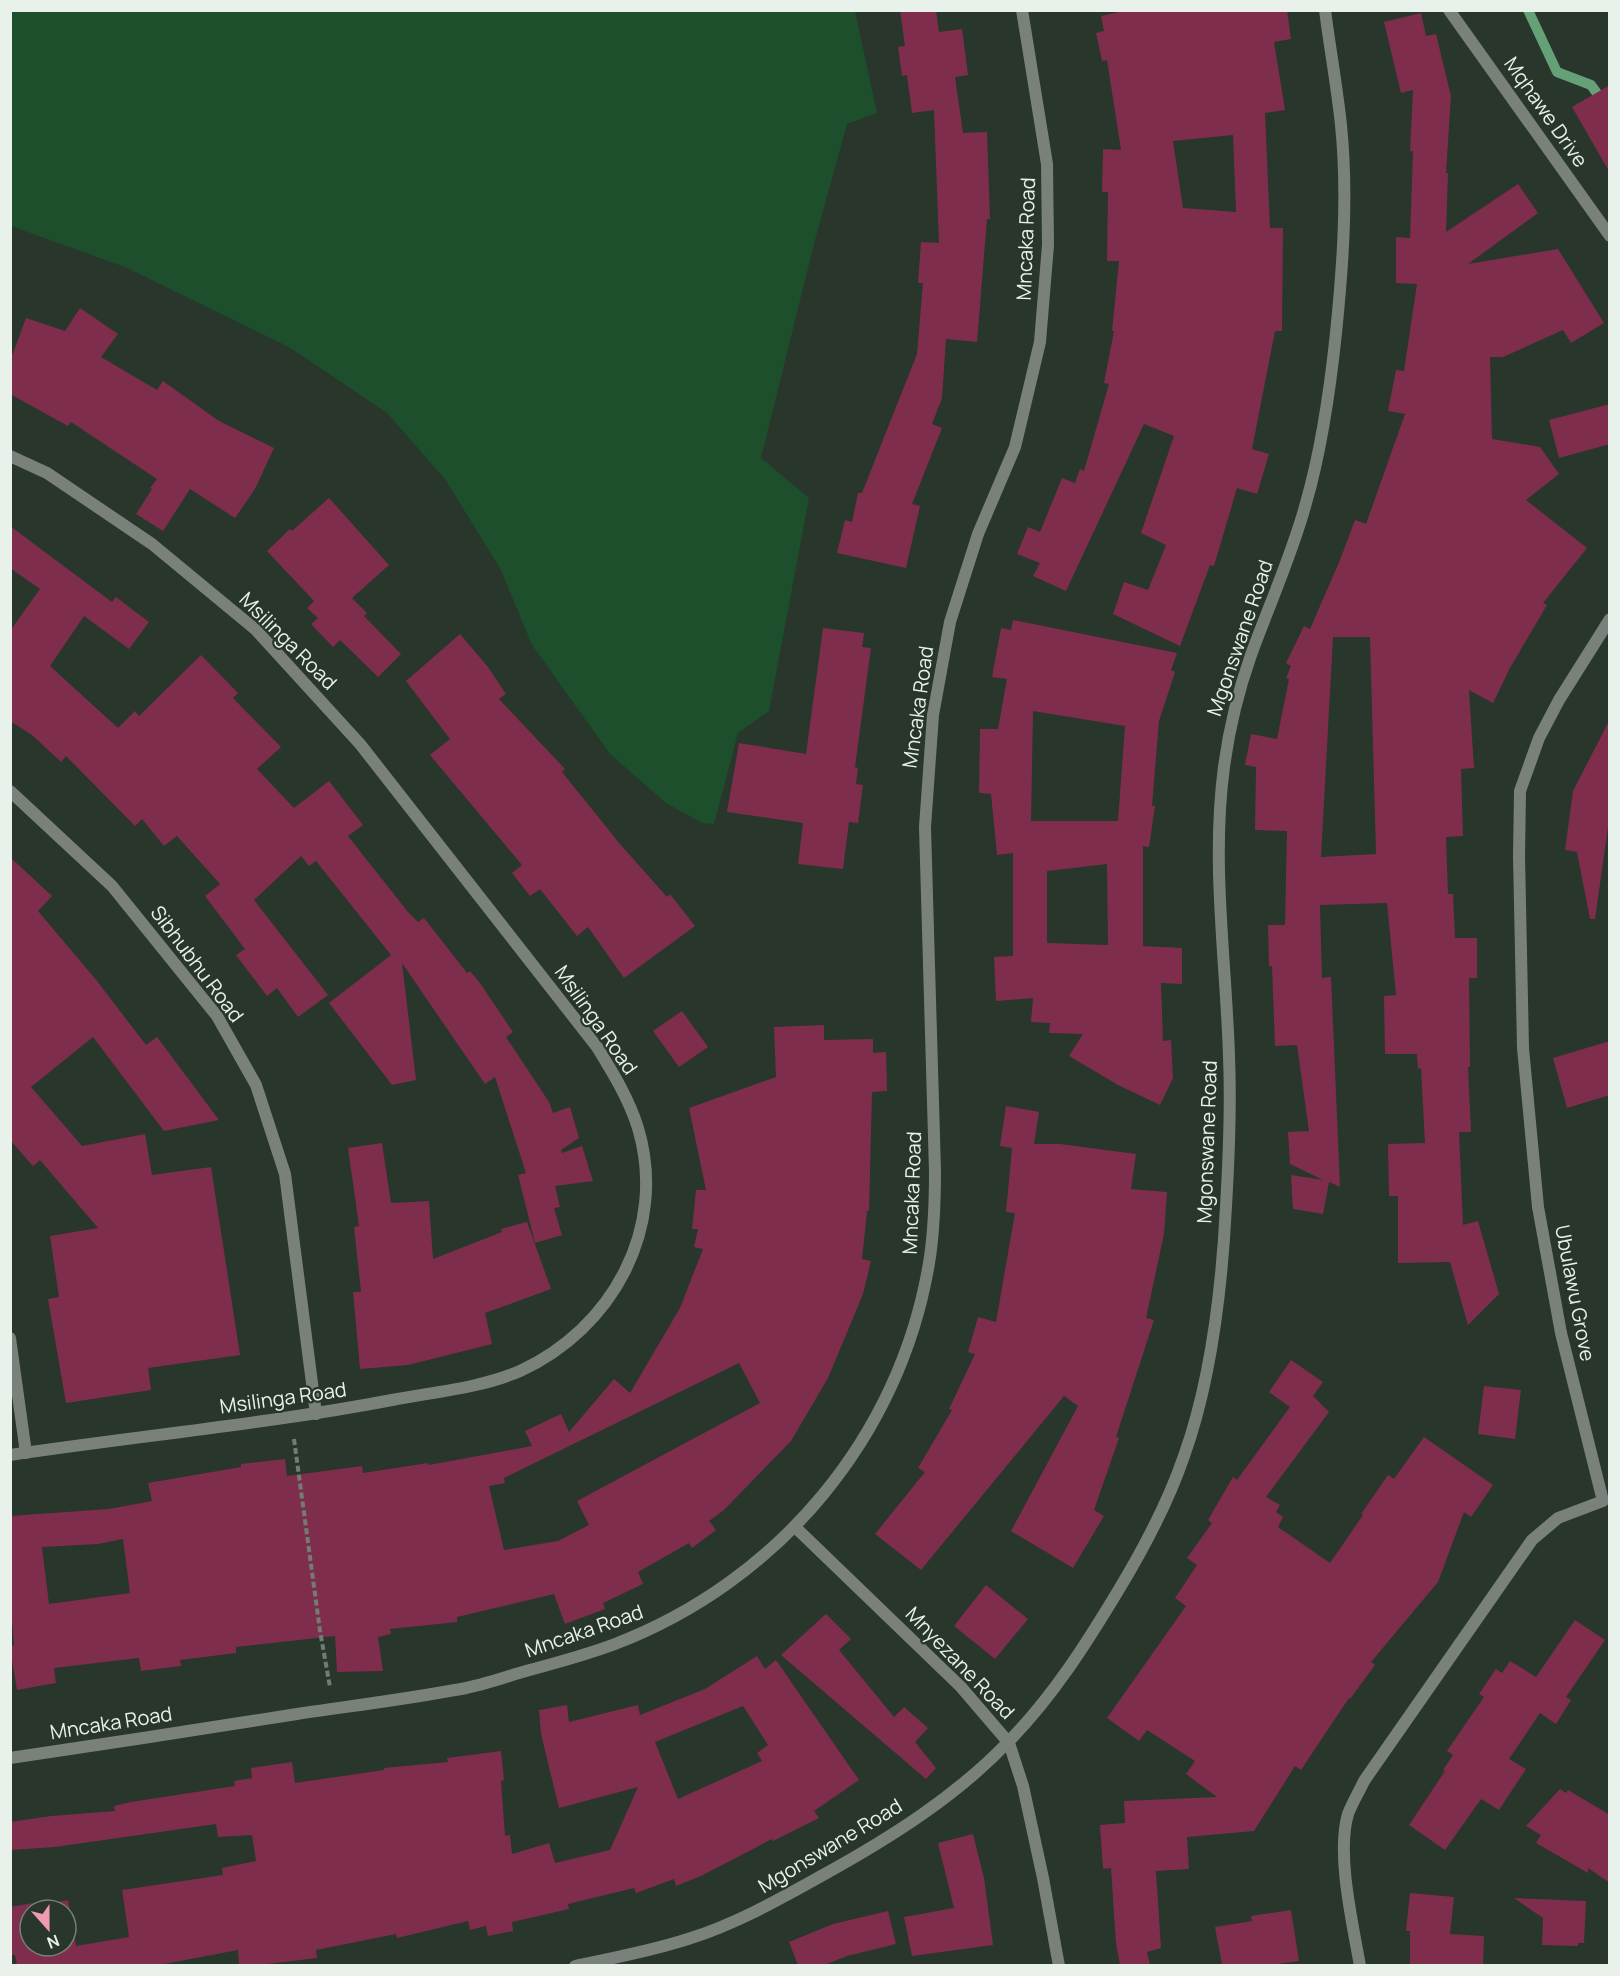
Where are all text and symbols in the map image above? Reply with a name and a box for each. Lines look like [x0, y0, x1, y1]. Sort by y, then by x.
street label: Mqhawe Drive [1498, 51, 1594, 172]
street label: Mncaka Road [1010, 177, 1041, 301]
street label: Mgonswane Road [1200, 556, 1279, 719]
street label: Msilinga Road [234, 586, 343, 695]
street label: Mncaka Road [896, 644, 939, 770]
street label: Sibhubhu Road [145, 900, 250, 1028]
street label: Msilinga Road [549, 960, 644, 1080]
street label: Mgonswane Road [1190, 1060, 1223, 1224]
street label: Mncaka Road [896, 1131, 927, 1255]
street label: Ubulawu Grove [1549, 1222, 1602, 1363]
street label: Msilinga Road [218, 1375, 348, 1420]
street label: Mncaka Road [521, 1598, 646, 1663]
street label: Mnyezane Road [900, 1601, 1021, 1725]
street label: Mncaka Road [48, 1700, 174, 1745]
street label: Mgonswane Road [753, 1792, 907, 1899]
north arrow [18, 1898, 78, 1958]
text: N [44, 1930, 63, 1954]

